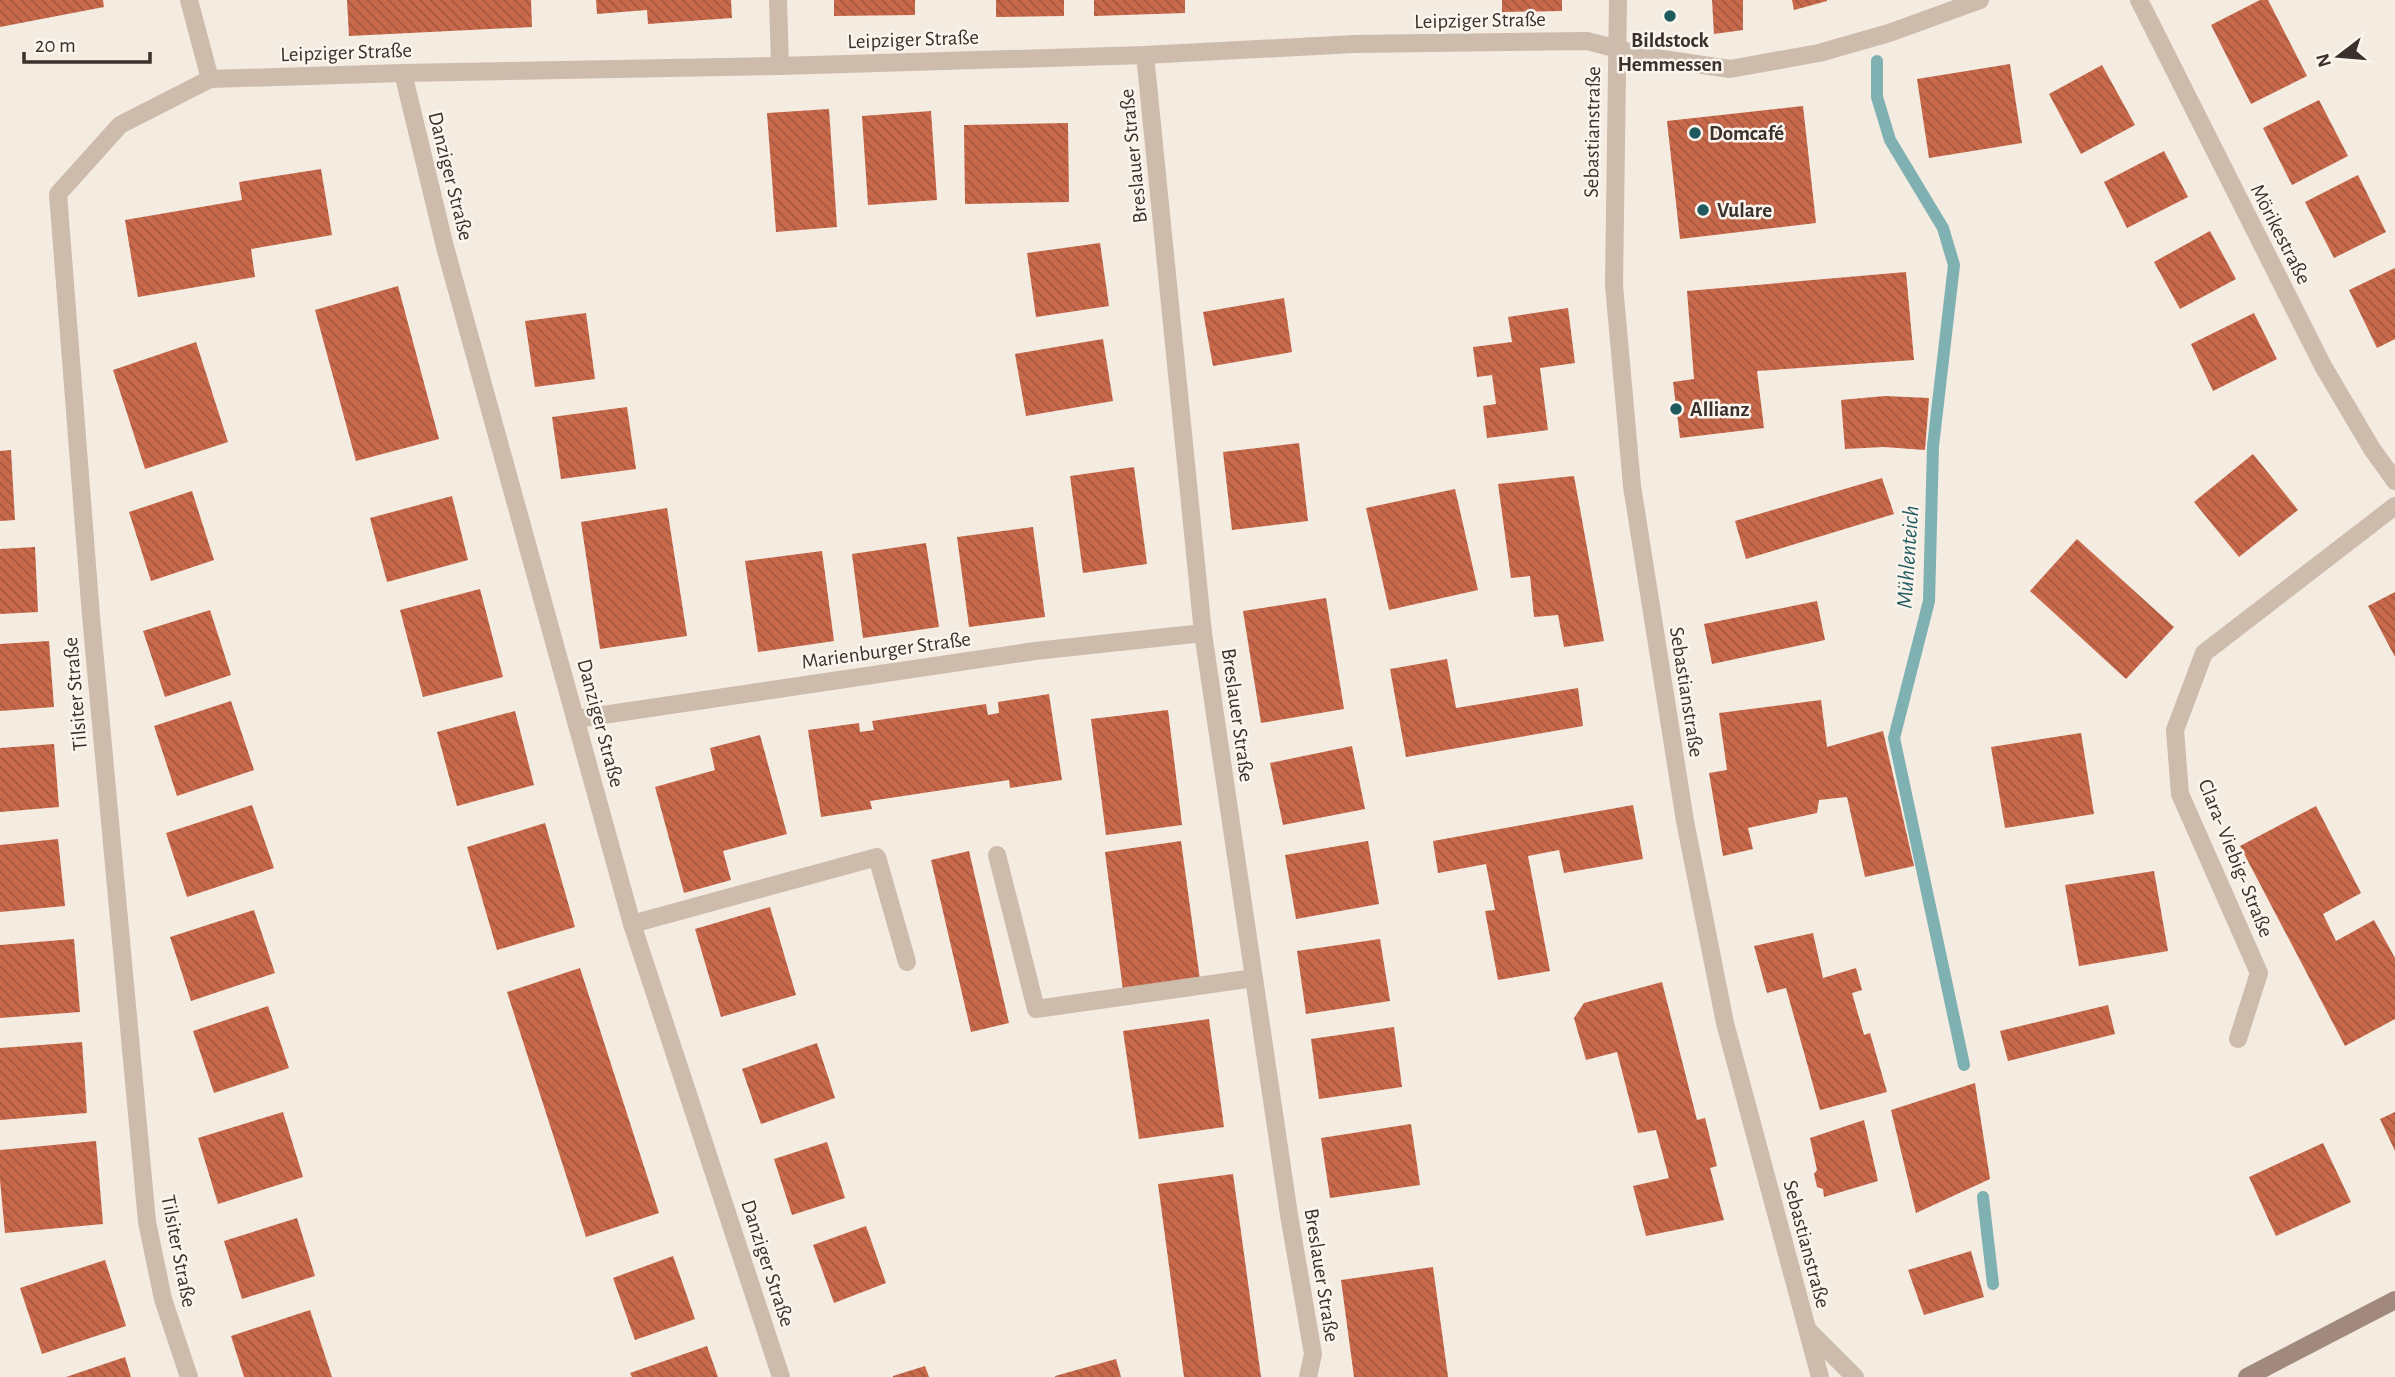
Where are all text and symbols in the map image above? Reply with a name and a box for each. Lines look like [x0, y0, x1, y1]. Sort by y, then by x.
marker: Bildstock Hemmessen [1662, 8, 1678, 24]
street label: Leipziger Straße [1414, 9, 1546, 32]
scale bar [24, 21, 150, 65]
north arrow [2304, 21, 2374, 91]
street label: Leipziger Straße [847, 27, 979, 52]
place label: Bildstock Hemmessen [1618, 30, 1722, 75]
text: 20 m [35, 35, 76, 56]
street label: Leipziger Straße [280, 40, 412, 65]
text: N [2313, 51, 2335, 69]
street label: Sebastianstraße [1581, 66, 1604, 198]
street label: Breslauer Straße [1116, 88, 1151, 224]
street label: Danziger Straße [424, 110, 477, 243]
place label: Domcafé [1709, 123, 1784, 144]
marker: Domcafé [1687, 125, 1703, 141]
street label: Mörikestraße [2246, 181, 2315, 288]
place label: Vulare [1717, 200, 1772, 221]
marker: Vulare [1695, 202, 1711, 218]
place label: Allianz [1690, 399, 1749, 420]
marker: Allianz [1668, 401, 1684, 417]
water label: Mühlenteich [1893, 505, 1924, 609]
street label: Sebastianstraße [1666, 625, 1707, 759]
street label: Marienburger Straße [800, 628, 972, 673]
street label: Tilsiter Straße [60, 636, 91, 752]
street label: Breslauer Straße [1218, 647, 1257, 783]
street label: Danziger Straße [573, 657, 628, 790]
street label: Clara- Viebig- Straße [2194, 776, 2277, 940]
street label: Sebastianstraße [1779, 1178, 1834, 1310]
street label: Tilsiter Straße [157, 1193, 200, 1309]
street label: Danziger Straße [737, 1197, 798, 1329]
street label: Breslauer Straße [1301, 1207, 1342, 1343]

